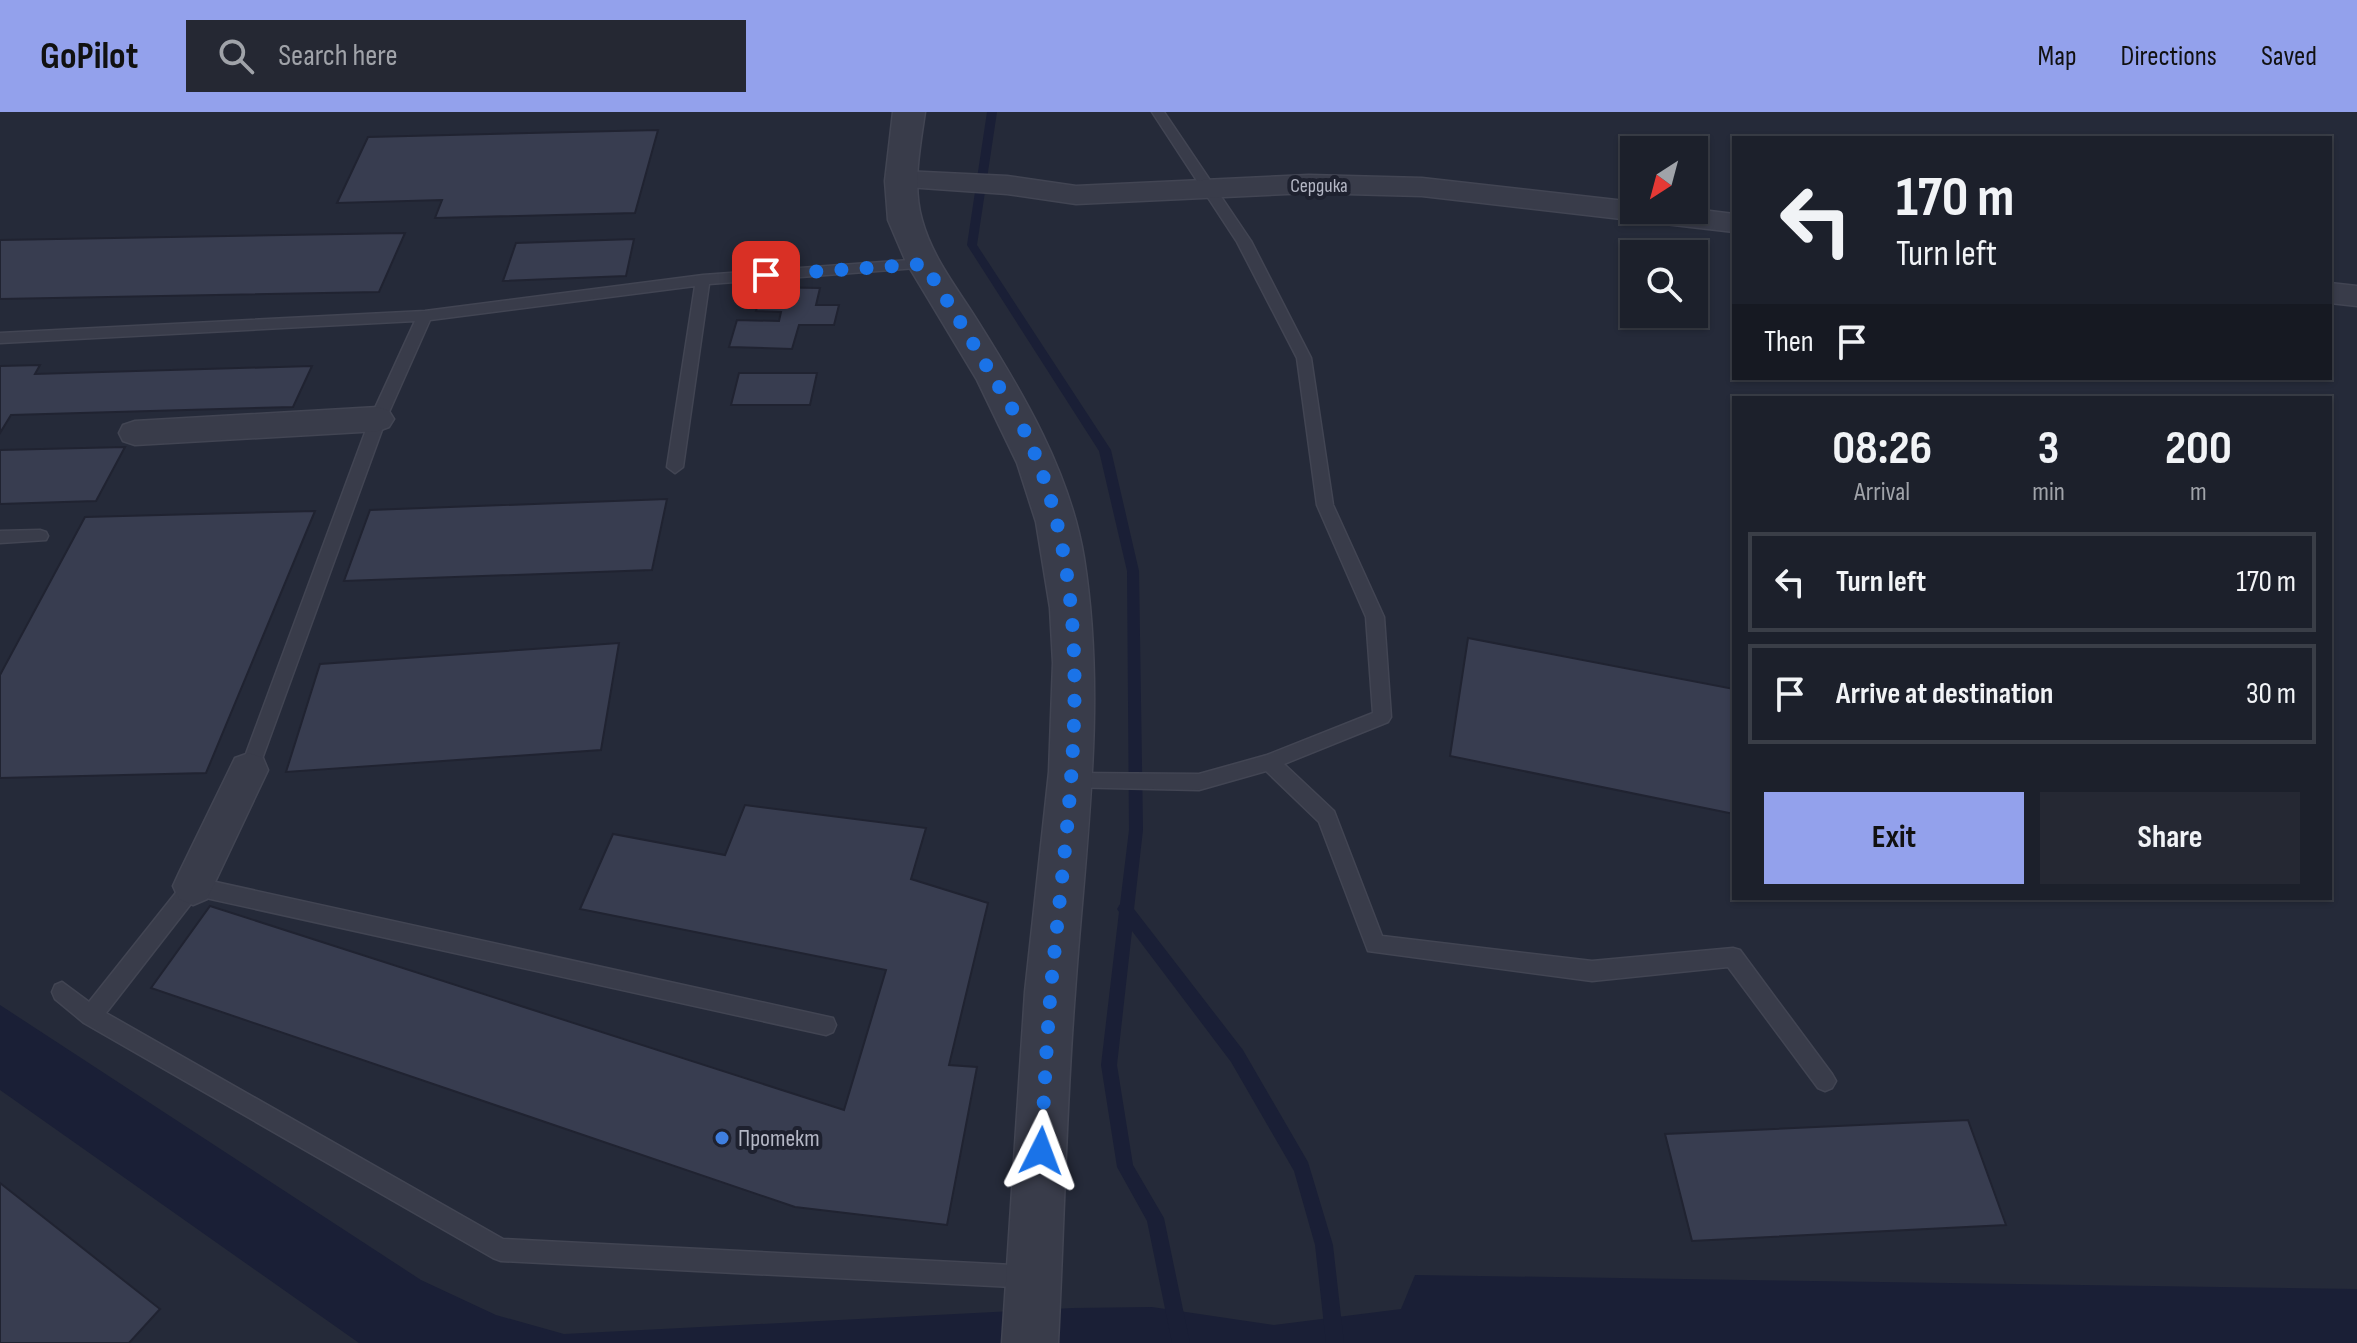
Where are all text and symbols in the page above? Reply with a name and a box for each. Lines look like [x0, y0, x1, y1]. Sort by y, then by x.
search box [186, 20, 746, 92]
text: GoPilot [40, 34, 138, 79]
icon: search [214, 34, 258, 78]
text: Search here [278, 38, 398, 74]
text: Map [2038, 40, 2077, 73]
text: Directions [2121, 40, 2217, 73]
text: Saved [2261, 40, 2317, 73]
north arrow [1620, 136, 1708, 224]
map controls [1620, 136, 1708, 328]
text: 170 m [1896, 165, 2014, 232]
icon: left [1764, 168, 1868, 272]
street label: Сердика [1290, 174, 1348, 198]
text: Turn left [1896, 233, 1997, 276]
button: search [1620, 240, 1708, 328]
pin [732, 241, 800, 309]
icon: arrive [744, 253, 788, 297]
icon: arrive [1830, 320, 1874, 364]
text: Then [1764, 324, 1814, 360]
text: 08:26 [1832, 420, 1932, 477]
text: 3 [2038, 420, 2059, 477]
text: 200 [2165, 420, 2232, 477]
text: Arrival [1854, 477, 1910, 508]
text: min [2032, 477, 2065, 508]
text: m [2190, 477, 2207, 508]
icon: left [1768, 560, 1812, 604]
text: Turn left [1836, 564, 1926, 600]
text: 170 m [2236, 564, 2296, 600]
icon: arrive [1768, 672, 1812, 716]
text: Arrive at destination [1836, 676, 2053, 712]
text: 30 m [2246, 676, 2296, 712]
button: Exit [1764, 792, 2024, 884]
button: Share [2040, 792, 2300, 884]
position arrow [999, 1109, 1083, 1193]
place label: Протект [738, 1124, 820, 1153]
marker: Протект [713, 1129, 731, 1147]

